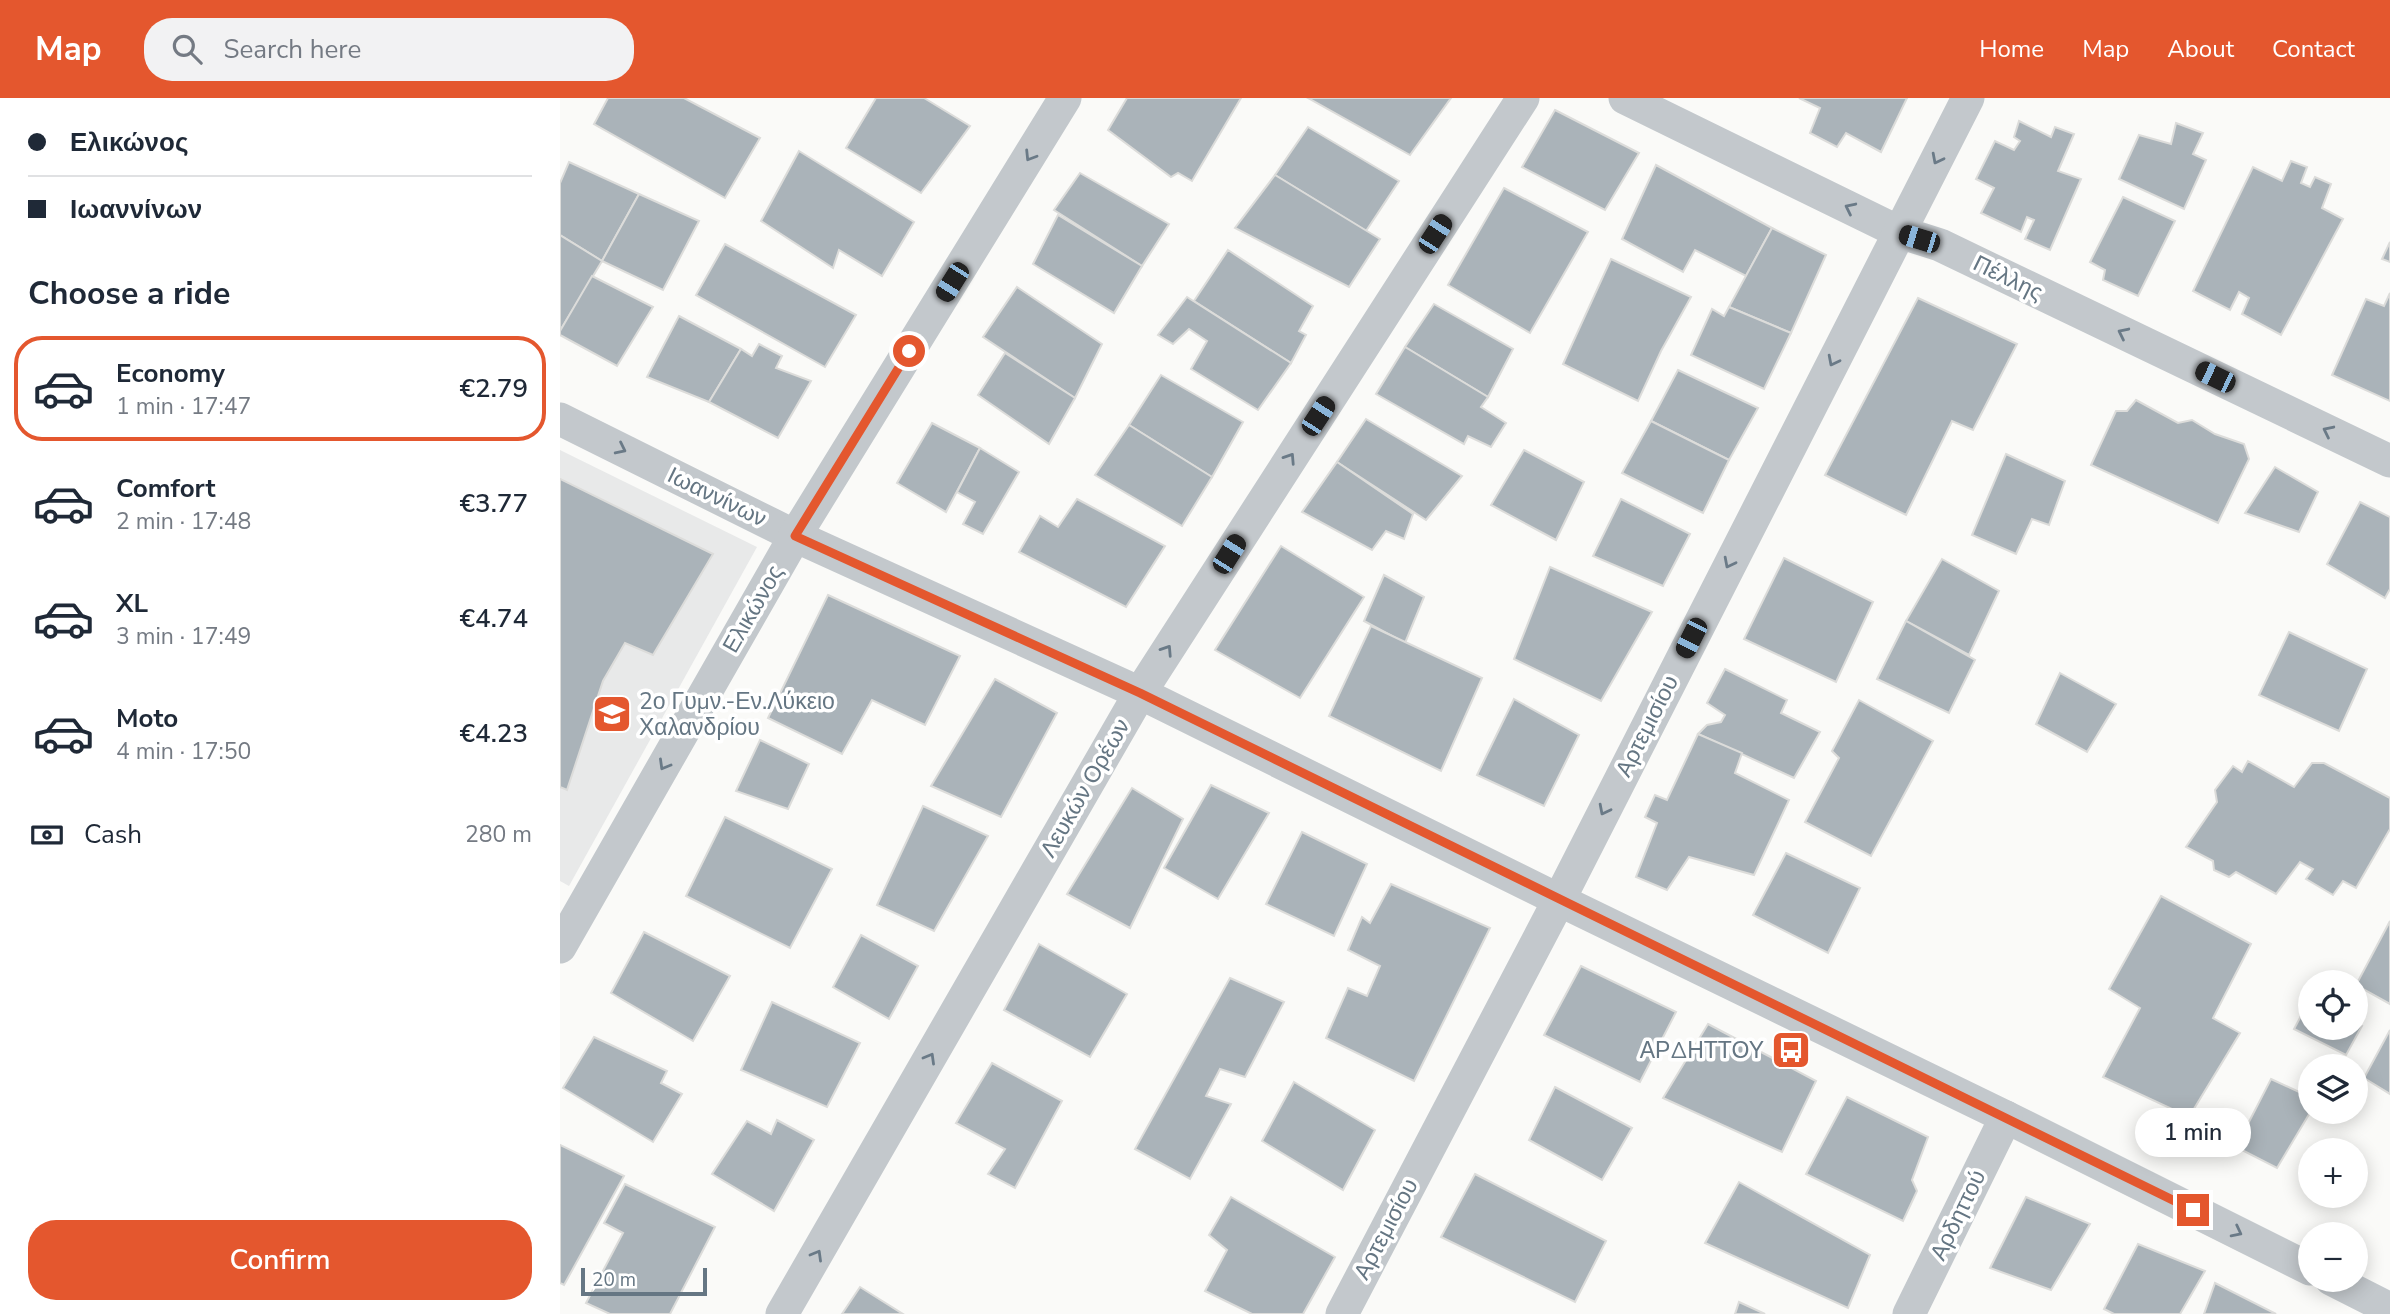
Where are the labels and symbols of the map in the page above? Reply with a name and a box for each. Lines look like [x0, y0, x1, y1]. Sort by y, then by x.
one-way arrow [1025, 148, 1038, 161]
one-way arrow [1932, 152, 1945, 164]
one-way arrow [1845, 203, 1857, 217]
car [1415, 211, 1456, 257]
car [1896, 223, 1943, 255]
street label: Πέλλης [1968, 248, 2048, 308]
car [932, 259, 973, 305]
one-way arrow [2118, 327, 2130, 341]
route start [893, 335, 925, 367]
one-way arrow [1828, 354, 1841, 366]
car [2192, 358, 2239, 396]
car [1298, 393, 1339, 439]
one-way arrow [2323, 426, 2336, 440]
one-way arrow [614, 441, 626, 455]
one-way arrow [1282, 453, 1295, 466]
street label: Ιωαννίνων [662, 460, 772, 534]
car [1209, 531, 1250, 577]
one-way arrow [1724, 556, 1737, 568]
street label: Ελικώνος [715, 559, 791, 659]
car [1673, 615, 1710, 661]
one-way arrow [1159, 644, 1172, 657]
street label: Αρτεμισίου [1608, 670, 1686, 782]
place label: 2ο Γυμν.-Εν.Λύκειο Χαλανδρίου [639, 686, 835, 743]
school or university icon: 2ο Γυμν.-Εν.Λύκειο Χαλανδρίου [591, 693, 633, 735]
street label: Λευκών Ορέων [1033, 713, 1137, 863]
one-way arrow [659, 758, 672, 771]
one-way arrow [1599, 803, 1613, 815]
bus stop icon: ΑΡΔΗΤΤΟΥ [1770, 1029, 1812, 1071]
place label: ΑΡΔΗΤΤΟΥ [1640, 1035, 1764, 1066]
one-way arrow [922, 1053, 935, 1065]
callout: 1 min [2135, 1108, 2251, 1158]
street label: Αρδηττού [1923, 1165, 1993, 1265]
street label: Αρτεμισίου [1346, 1173, 1426, 1285]
route end [2177, 1194, 2209, 1226]
one-way arrow [2230, 1224, 2242, 1238]
one-way arrow [808, 1250, 821, 1263]
scale bar [581, 1265, 707, 1297]

